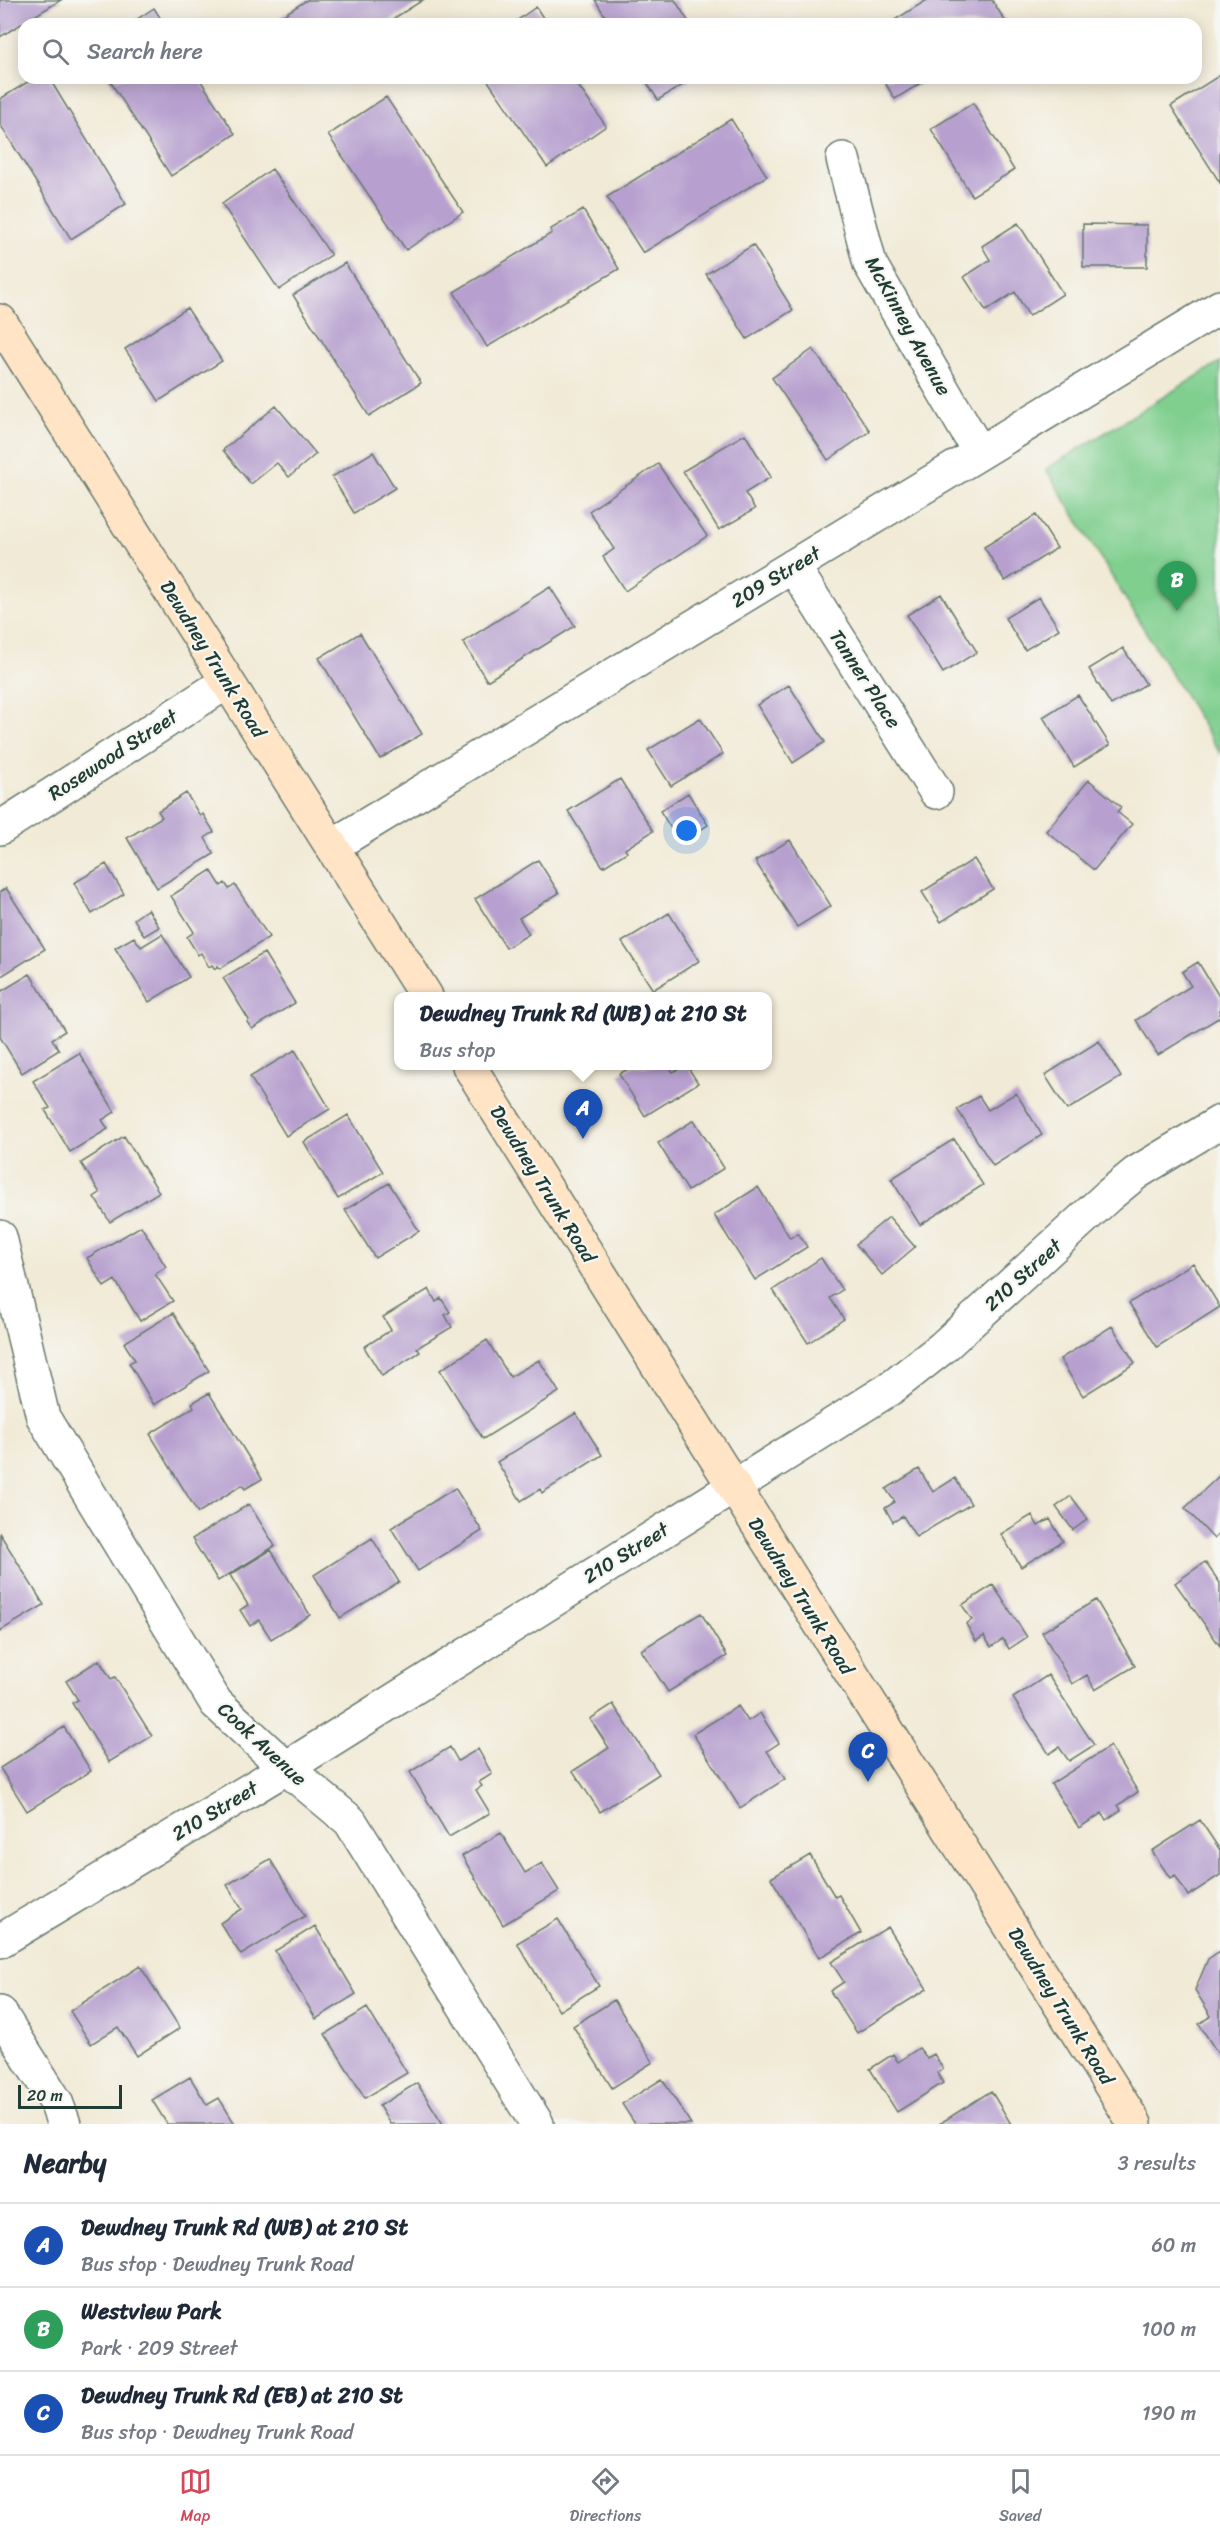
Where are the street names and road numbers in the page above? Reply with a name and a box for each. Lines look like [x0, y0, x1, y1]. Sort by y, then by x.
street label: McKinney Avenue [855, 250, 961, 402]
street label: 209 Street [724, 536, 829, 618]
street label: Dewdney Trunk Road [150, 573, 277, 746]
street label: Tanner Place [820, 622, 910, 736]
street label: Rosewood Street [41, 699, 186, 810]
street label: Dewdney Trunk Road [480, 1098, 607, 1271]
street label: 210 Street [976, 1229, 1071, 1320]
street label: Dewdney Trunk Road [738, 1510, 865, 1683]
street label: 210 Street [576, 1512, 677, 1593]
street label: Cook Avenue [209, 1693, 315, 1795]
street label: 210 Street [165, 1771, 266, 1851]
street label: Dewdney Trunk Road [998, 1920, 1125, 2093]

